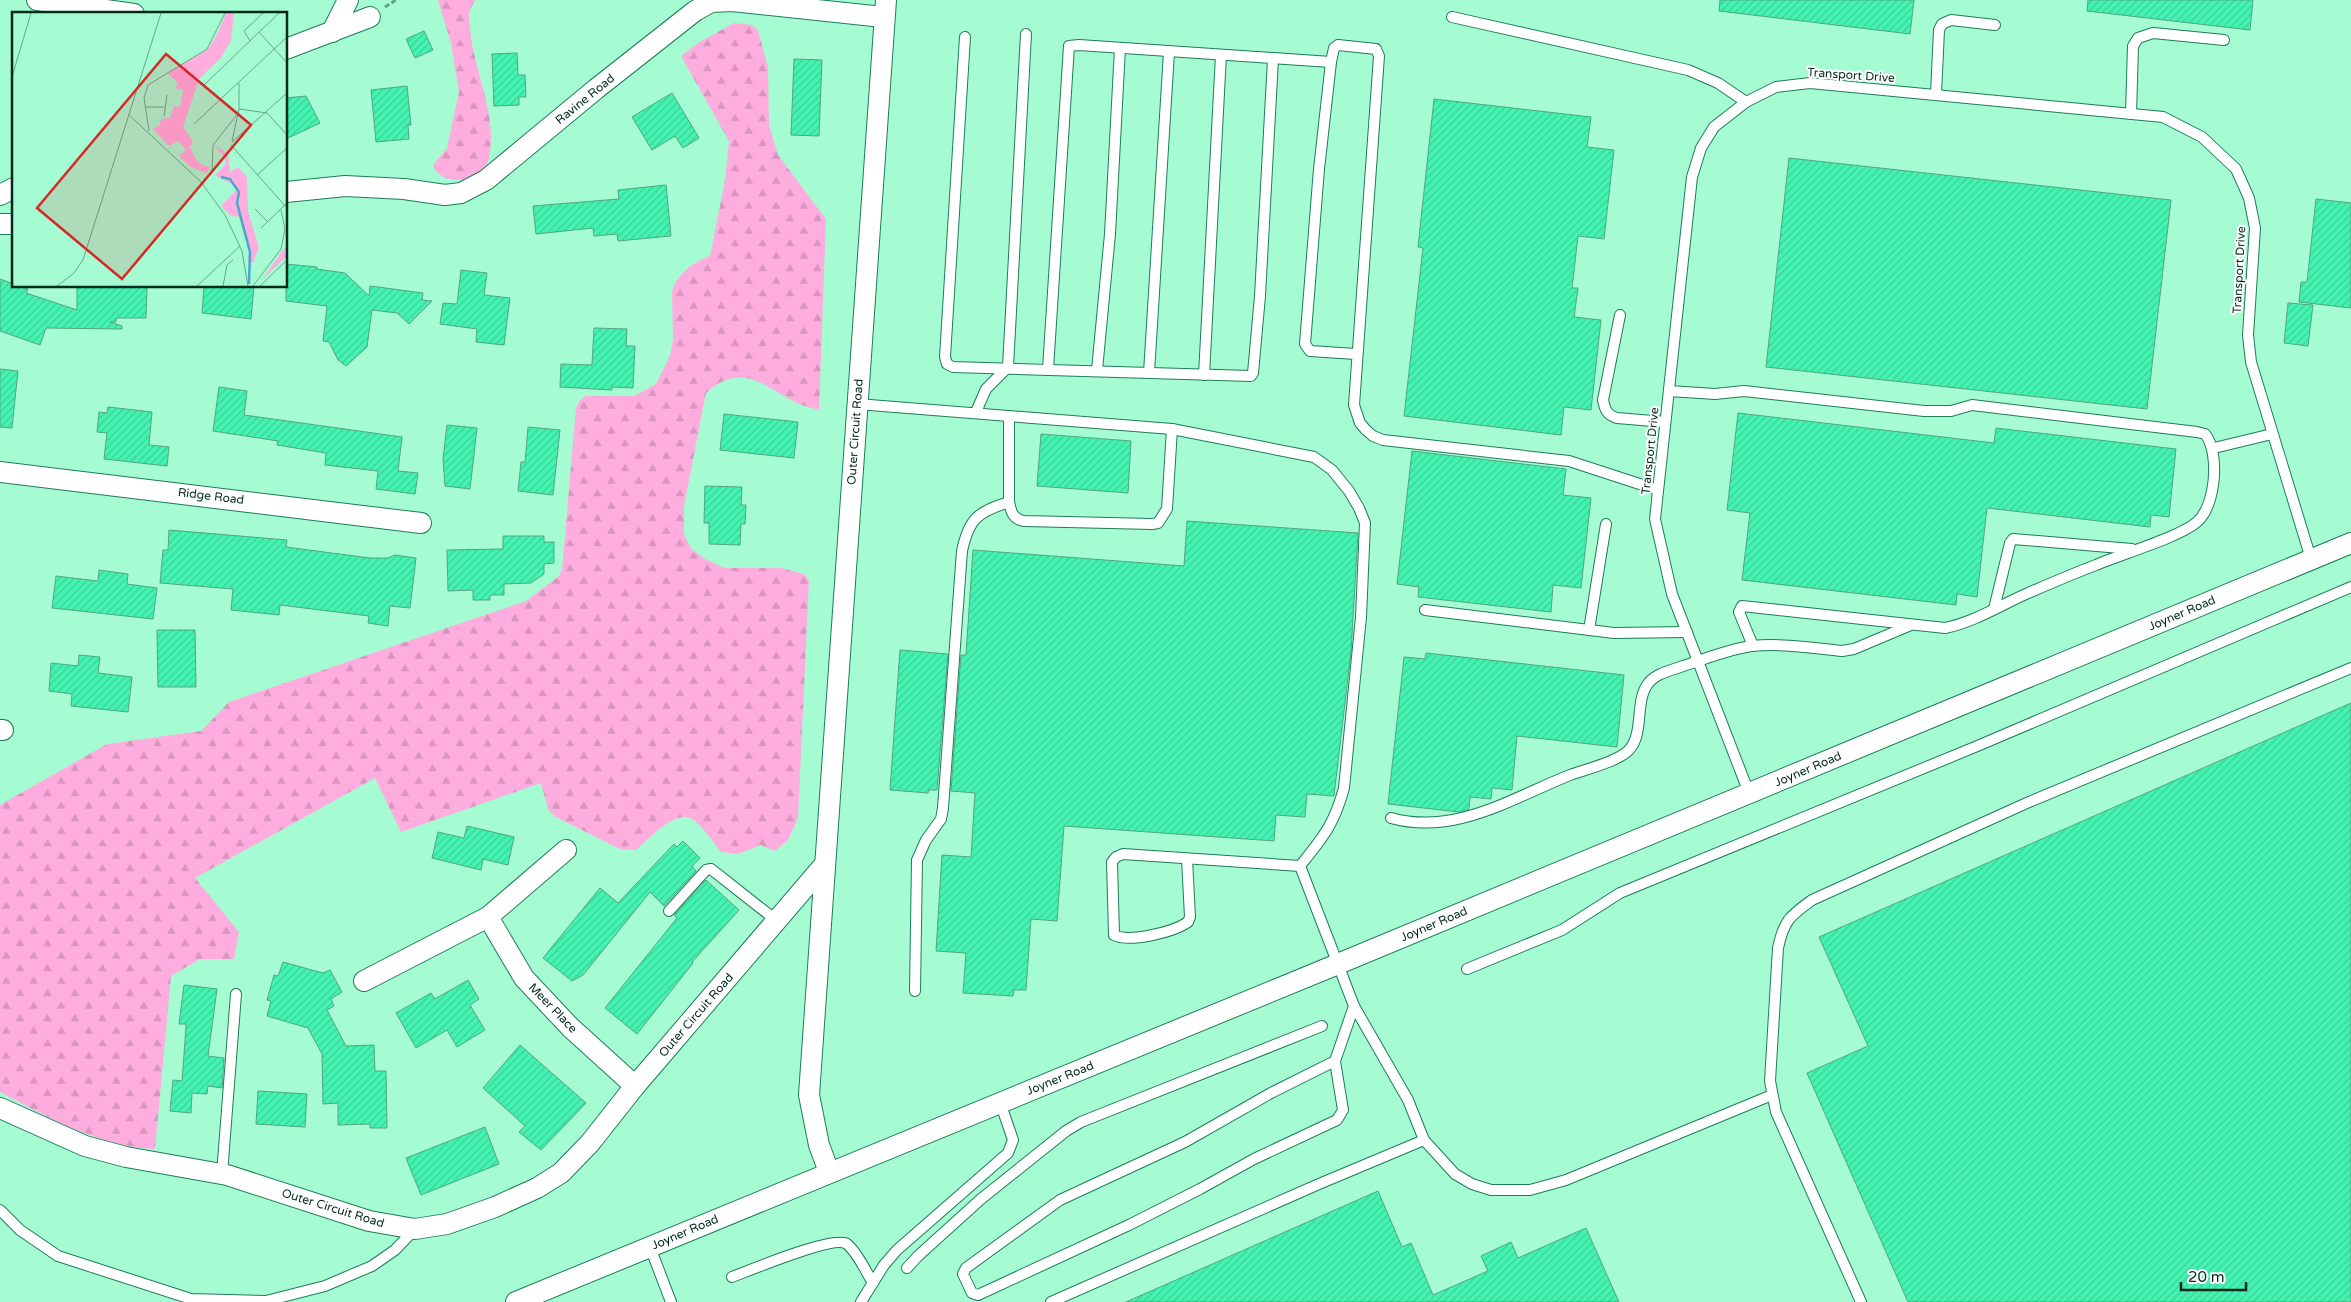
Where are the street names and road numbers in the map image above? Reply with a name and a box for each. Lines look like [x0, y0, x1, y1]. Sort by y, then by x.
street label: Transport Drive [1807, 65, 1895, 85]
street label: Ravine Road [553, 71, 617, 127]
street label: Transport Drive [2230, 226, 2248, 314]
street label: Outer Circuit Road [844, 379, 866, 485]
street label: Transport Drive [1638, 406, 1662, 495]
street label: Ridge Road [177, 485, 245, 507]
street label: Joyner Road [2146, 593, 2218, 633]
street label: Joyner Road [1772, 749, 1844, 789]
street label: Joyner Road [1398, 904, 1470, 944]
street label: Outer Circuit Road [656, 970, 736, 1060]
street label: Meer Place [526, 980, 580, 1036]
street label: Joyner Road [1024, 1058, 1096, 1098]
street label: Outer Circuit Road [280, 1186, 386, 1230]
street label: Joyner Road [649, 1212, 721, 1252]

